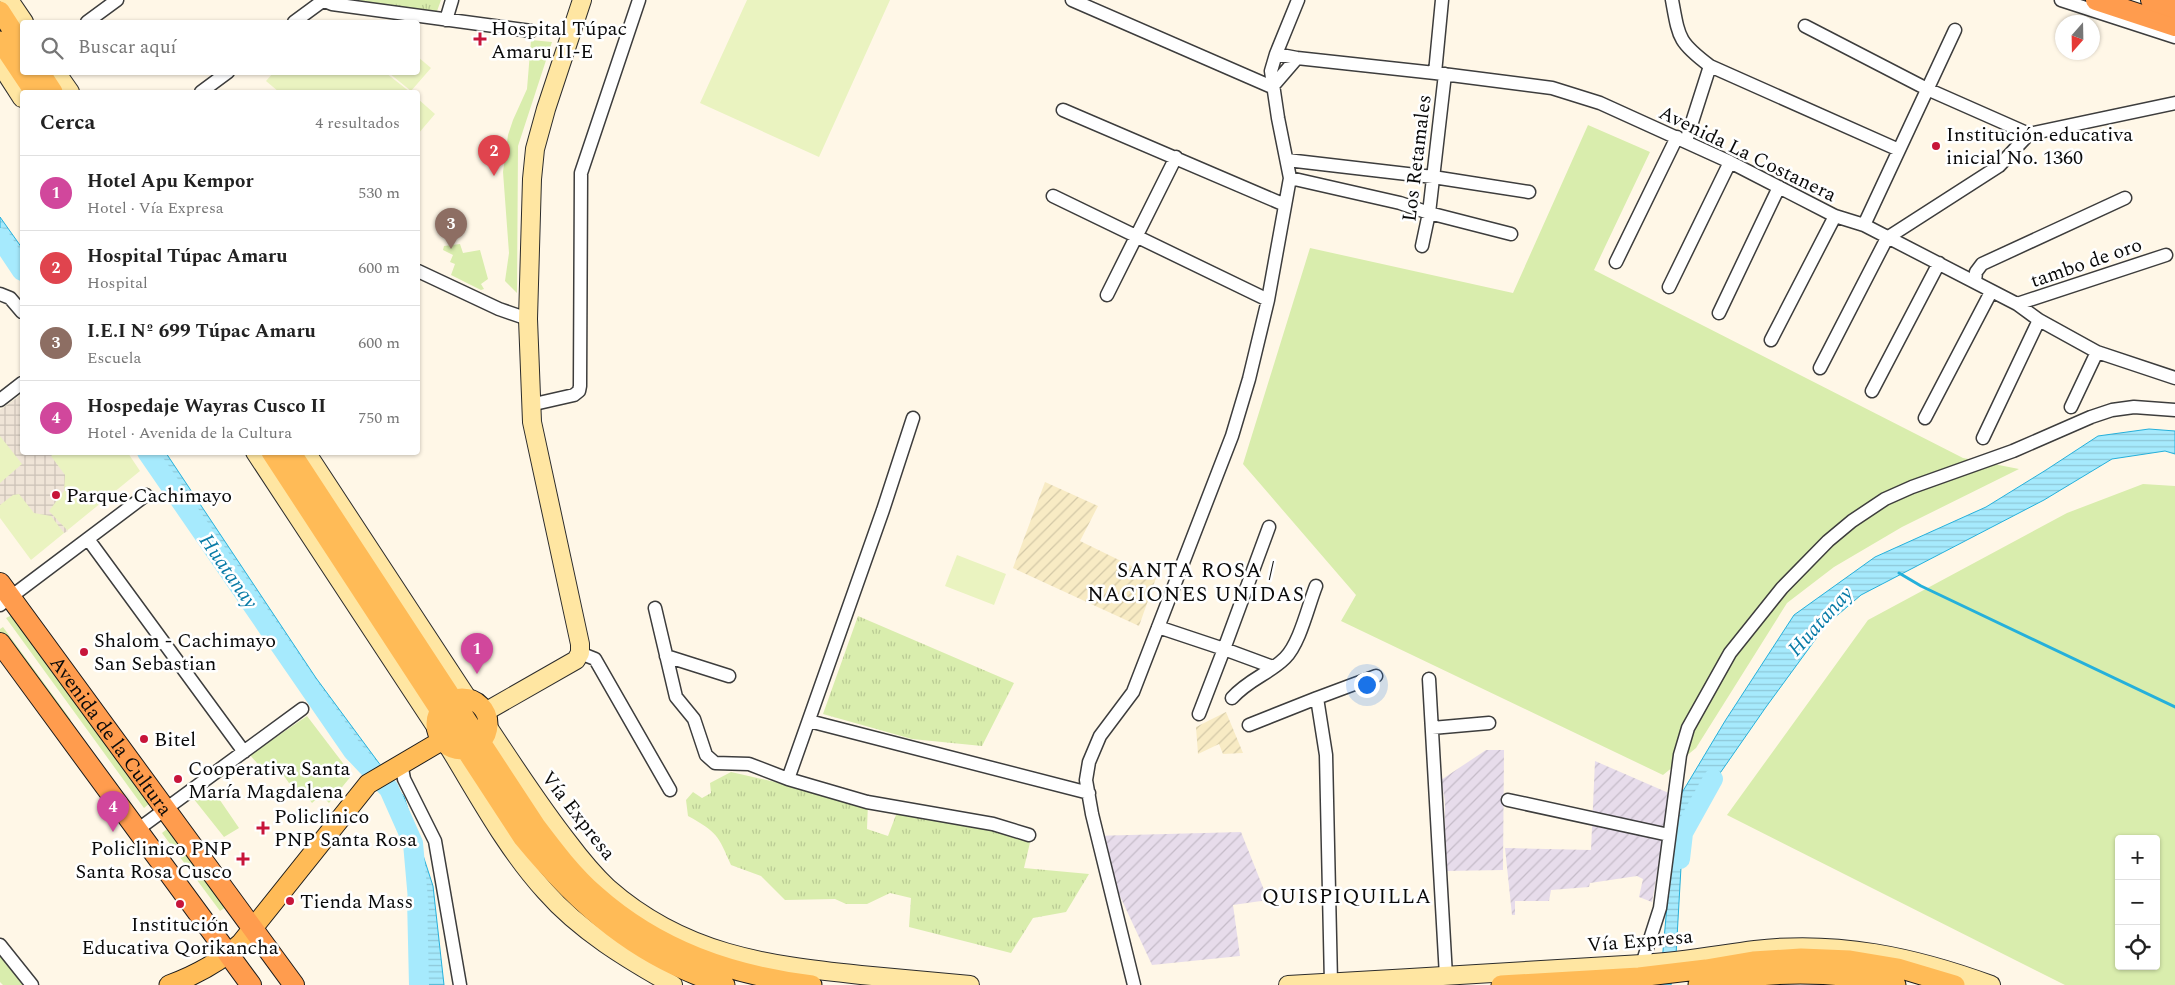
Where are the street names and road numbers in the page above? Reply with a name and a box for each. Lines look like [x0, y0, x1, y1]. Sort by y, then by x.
street label: Los Retamales [1394, 93, 1440, 223]
street label: Avenida La Costanera [1654, 98, 1842, 210]
street label: tambo de oro [2026, 230, 2146, 296]
street label: Avenida de la Cultura [42, 650, 180, 823]
street label: Vía Expresa [534, 765, 623, 867]
street label: Vía Expresa [1586, 921, 1694, 961]

